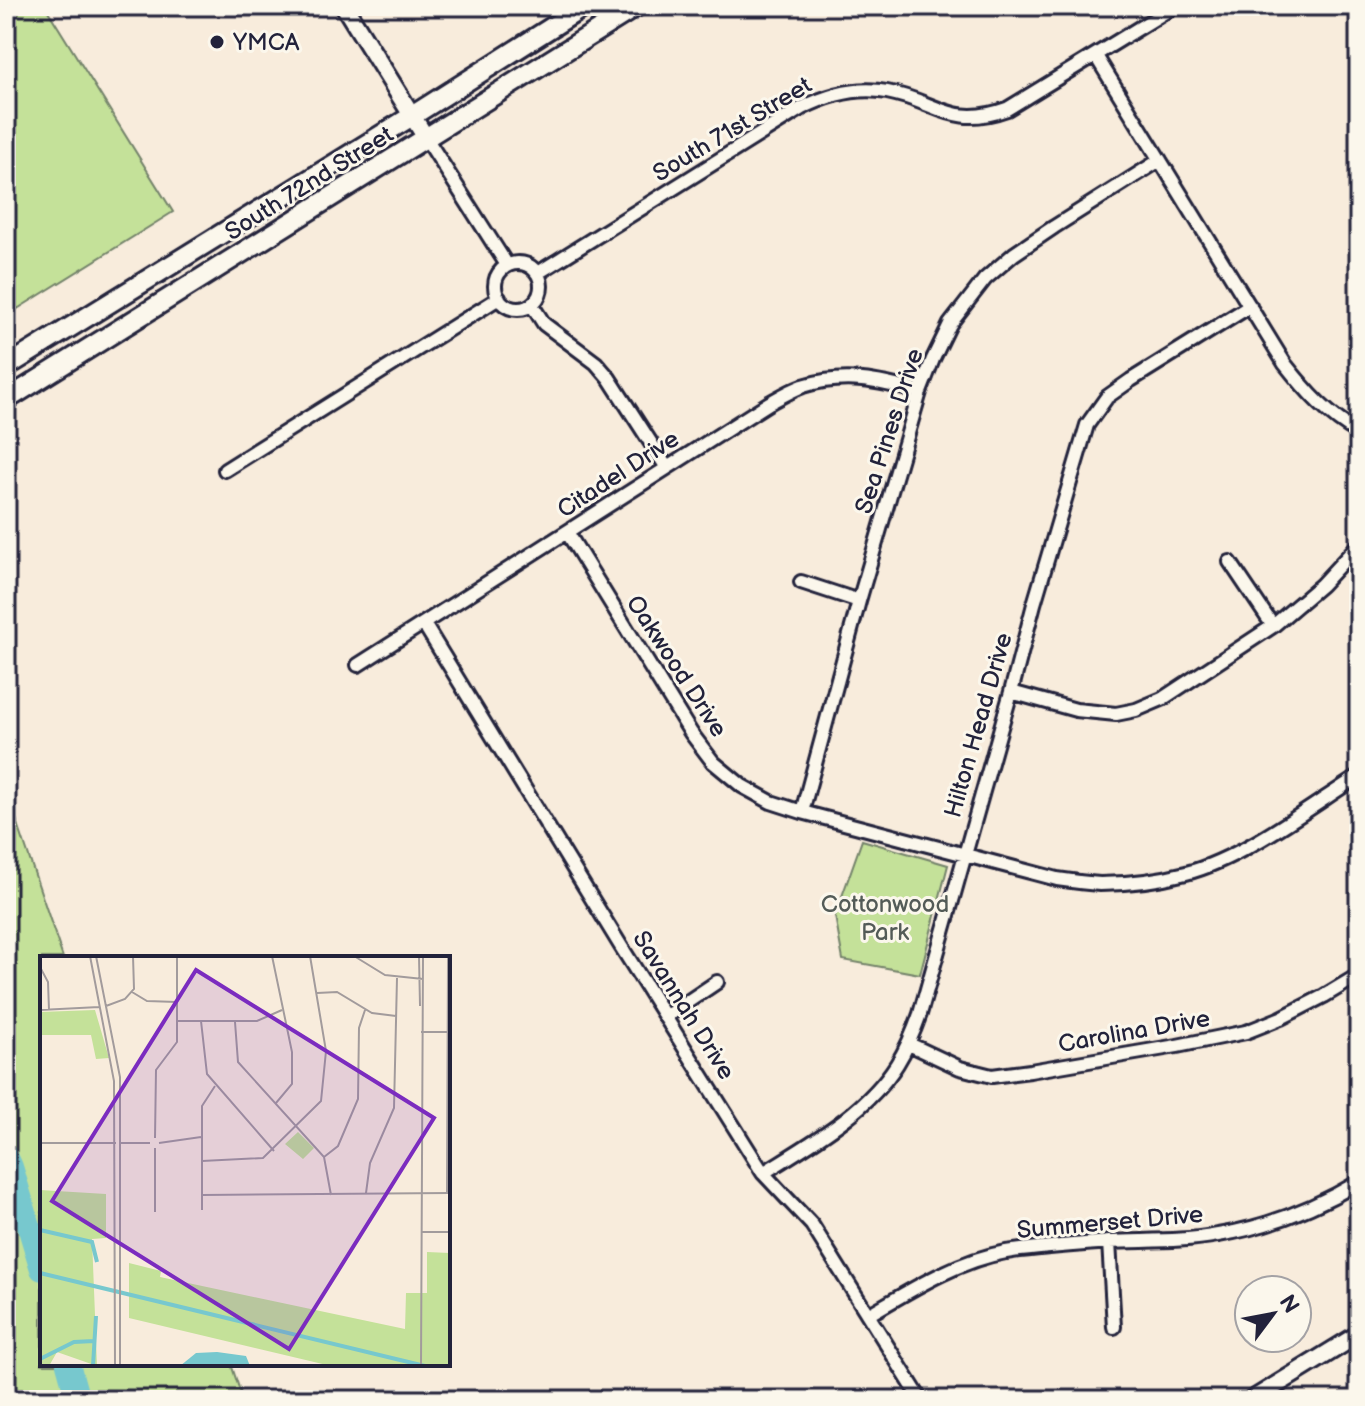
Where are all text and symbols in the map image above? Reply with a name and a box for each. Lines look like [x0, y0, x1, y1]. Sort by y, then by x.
place label: YMCA [232, 28, 300, 57]
marker: YMCA [208, 33, 226, 51]
street label: South 71st Street [648, 70, 817, 188]
street label: South 72nd Street [220, 120, 399, 247]
street label: Sea Pines Drive [849, 345, 930, 517]
street label: Citadel Drive [552, 424, 685, 524]
street label: Oakwood Drive [620, 590, 733, 743]
street label: Hilton Head Drive [938, 629, 1019, 821]
park label: Cottonwood Park [821, 890, 949, 947]
street label: Savannah Drive [626, 926, 741, 1085]
inset map [40, 956, 450, 1366]
street label: Carolina Drive [1056, 1004, 1212, 1059]
street label: Summerset Drive [1016, 1200, 1204, 1245]
north arrow [1233, 1274, 1313, 1354]
text: N [1273, 1290, 1305, 1318]

